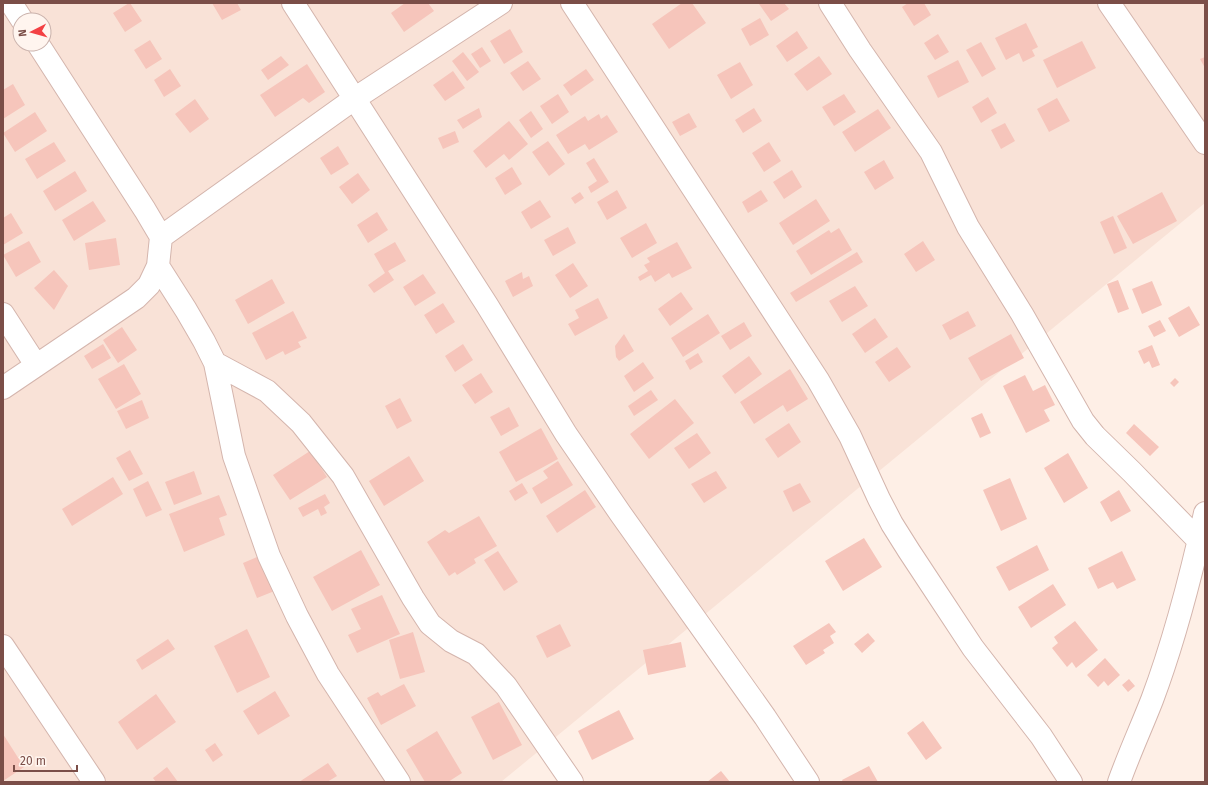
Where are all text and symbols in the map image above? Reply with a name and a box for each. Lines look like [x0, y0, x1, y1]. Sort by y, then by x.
north arrow [12, 12, 52, 52]
text: N [16, 29, 29, 37]
scale bar [14, 747, 77, 773]
text: 20 m [20, 754, 46, 768]

